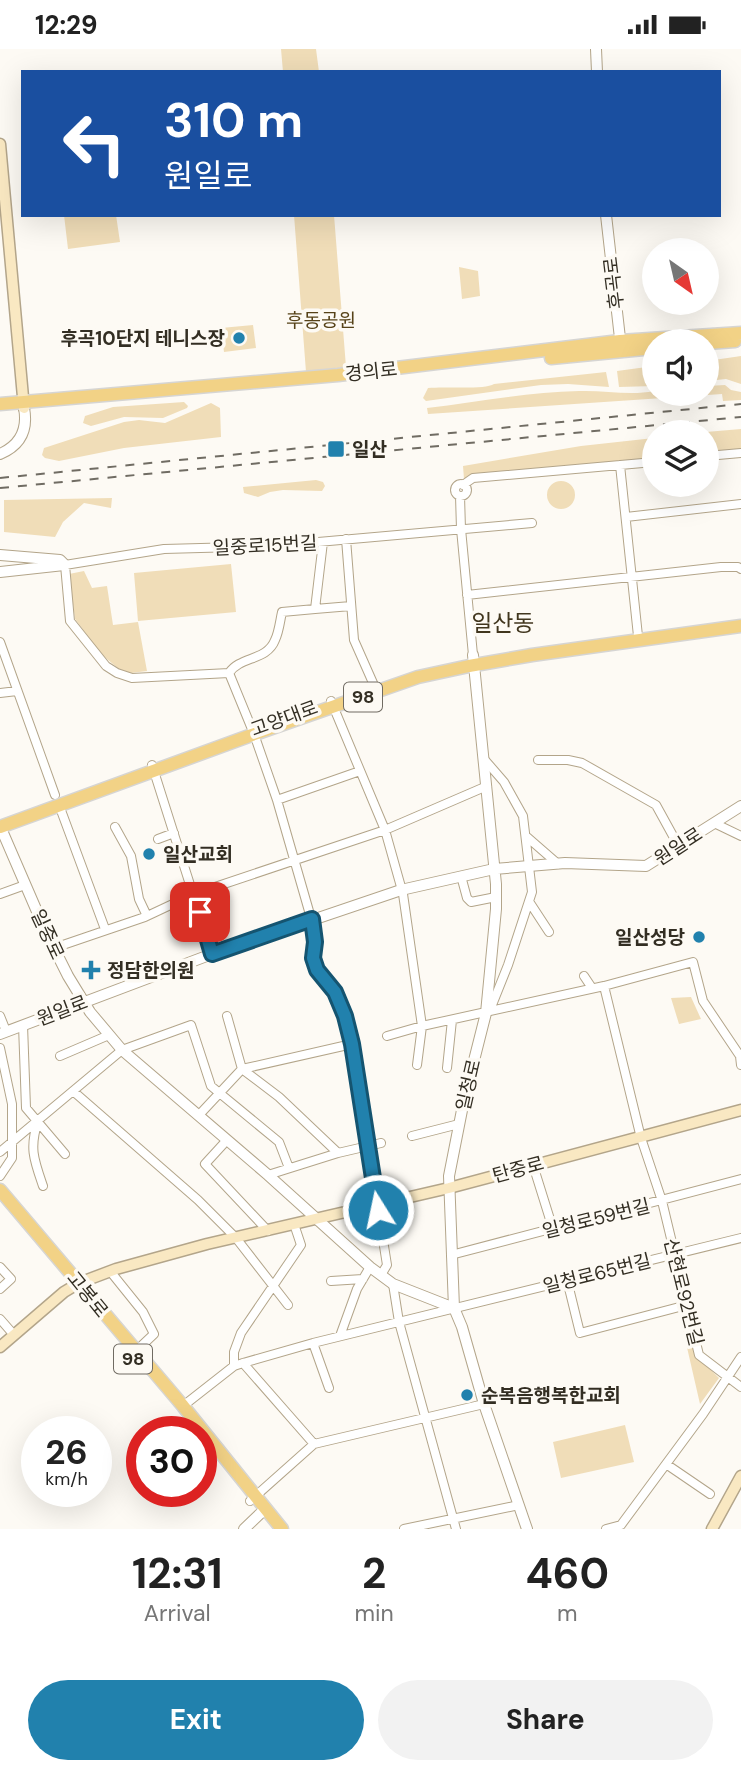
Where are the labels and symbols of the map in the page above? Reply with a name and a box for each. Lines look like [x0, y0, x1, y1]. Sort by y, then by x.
north arrow [642, 238, 719, 315]
street label: 후곡로 [598, 255, 629, 310]
park label: 후동공원 [286, 308, 356, 333]
place label: 후곡10단지 테니스장 [60, 326, 225, 351]
marker: 후곡10단지 테니스장 [231, 330, 247, 346]
street label: 경의로 [344, 356, 398, 387]
place label: 일산 [352, 437, 387, 462]
marker: 일산 [326, 439, 346, 459]
street label: 일중로15번길 [212, 530, 318, 561]
district label: 일산동 [471, 608, 535, 638]
road number: 98 [344, 683, 382, 711]
street label: 고양대로 [247, 695, 321, 742]
street label: 원일로 [649, 822, 707, 871]
place label: 일산교회 [163, 842, 233, 867]
marker: 일산교회 [141, 846, 157, 862]
pin [170, 882, 230, 942]
street label: 일중로 [25, 905, 70, 963]
place label: 일산성당 [615, 925, 686, 950]
marker: 일산성당 [691, 929, 707, 945]
place label: 정담한의원 [107, 958, 194, 983]
marker: 정담한의원 [81, 960, 101, 980]
street label: 원일로 [33, 989, 91, 1032]
street label: 일청로 [450, 1057, 487, 1113]
street label: 탄중로 [490, 1151, 547, 1188]
position arrow [341, 1173, 415, 1247]
street label: 일청로59번길 [540, 1193, 653, 1244]
street label: 산현로92번길 [658, 1236, 709, 1348]
street label: 일청로65번길 [540, 1248, 654, 1299]
street label: 고봉로 [61, 1266, 114, 1323]
road number: 98 [114, 1345, 152, 1373]
place label: 순복음행복한교회 [481, 1383, 621, 1408]
marker: 순복음행복한교회 [459, 1387, 475, 1403]
speed limit sign: 30 [126, 1416, 217, 1507]

